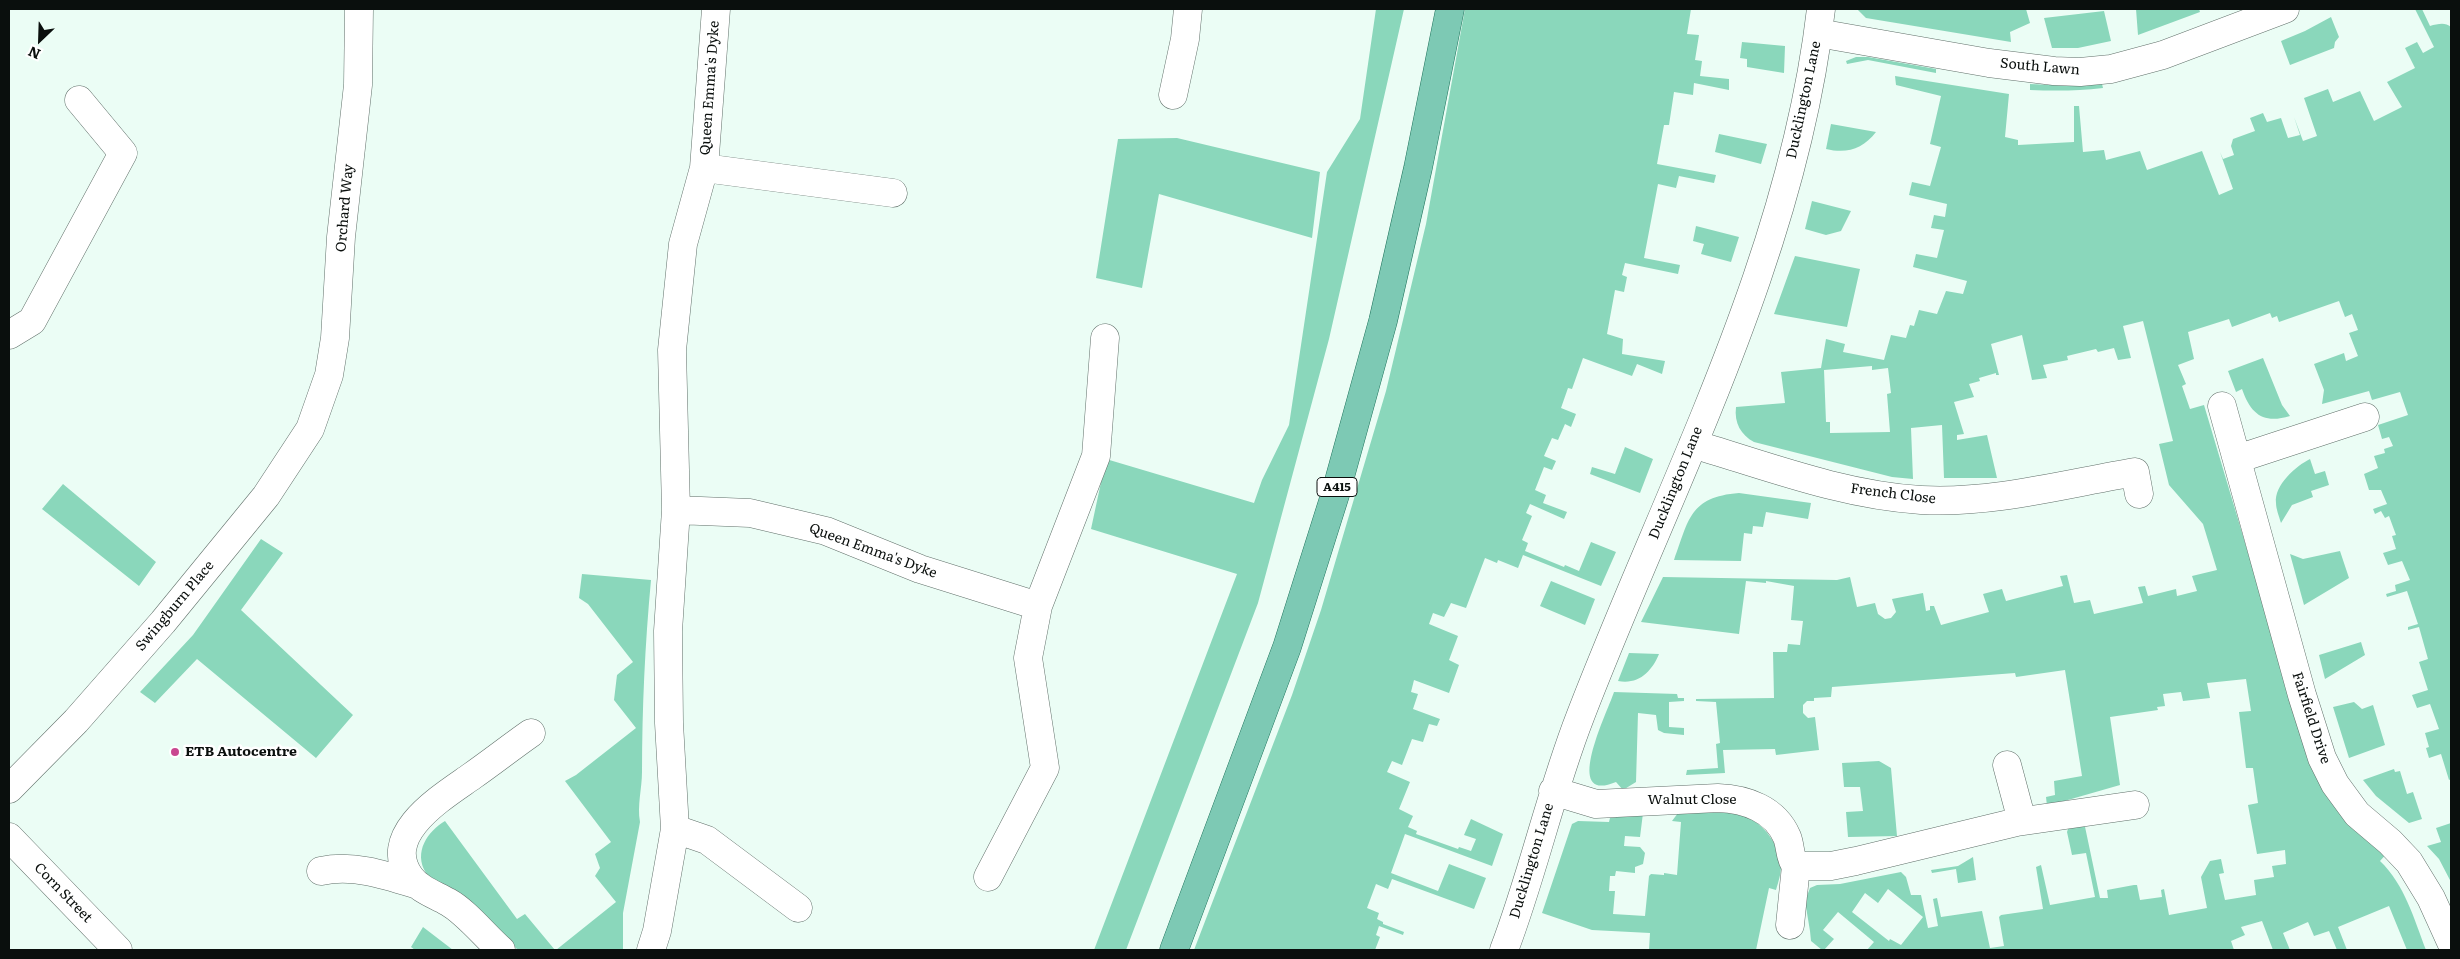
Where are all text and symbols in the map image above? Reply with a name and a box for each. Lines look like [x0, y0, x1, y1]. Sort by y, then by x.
north arrow [15, 15, 65, 65]
street label: Queen Emma's Dyke [697, 20, 723, 156]
street label: Ducklington Lane [1783, 40, 1825, 160]
text: N [24, 42, 43, 65]
street label: South Lawn [1999, 55, 2081, 79]
street label: Orchard Way [333, 163, 357, 253]
street label: Ducklington Lane [1646, 424, 1706, 542]
road number: A415 [1317, 478, 1357, 497]
street label: French Close [1849, 480, 1937, 508]
street label: Queen Emma's Dyke [807, 520, 939, 582]
street label: Swingburn Place [132, 557, 218, 655]
street label: Fairfield Drive [2288, 670, 2334, 766]
place label: ETB Autocentre [185, 744, 297, 760]
marker: ETB Autocentre [169, 746, 181, 758]
street label: Walnut Close [1648, 792, 1736, 808]
street label: Ducklington Lane [1506, 801, 1558, 921]
street label: Corn Street [30, 860, 96, 926]

